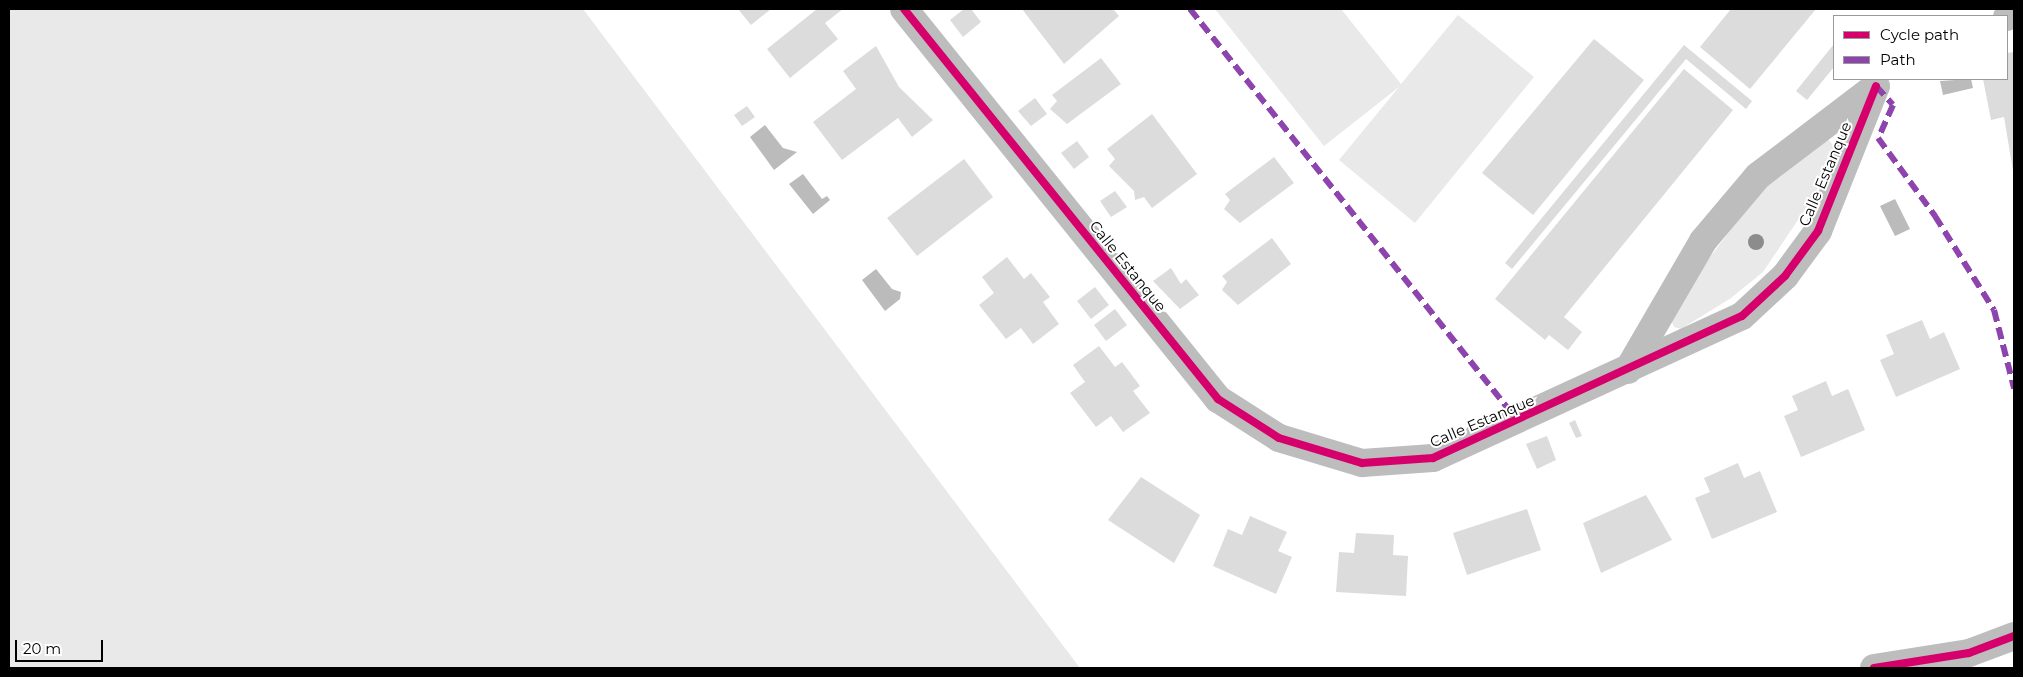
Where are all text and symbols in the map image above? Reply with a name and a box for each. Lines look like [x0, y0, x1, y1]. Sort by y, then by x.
legend [1833, 15, 2008, 80]
text: Cycle path [1880, 25, 1959, 44]
text: Path [1880, 50, 1916, 69]
street label: Calle Estanque [1795, 119, 1855, 229]
street label: Calle Estanque [1086, 217, 1170, 315]
street label: Calle Estanque [1427, 391, 1537, 451]
scale bar [18, 630, 105, 662]
text: 20 m [23, 639, 61, 658]

